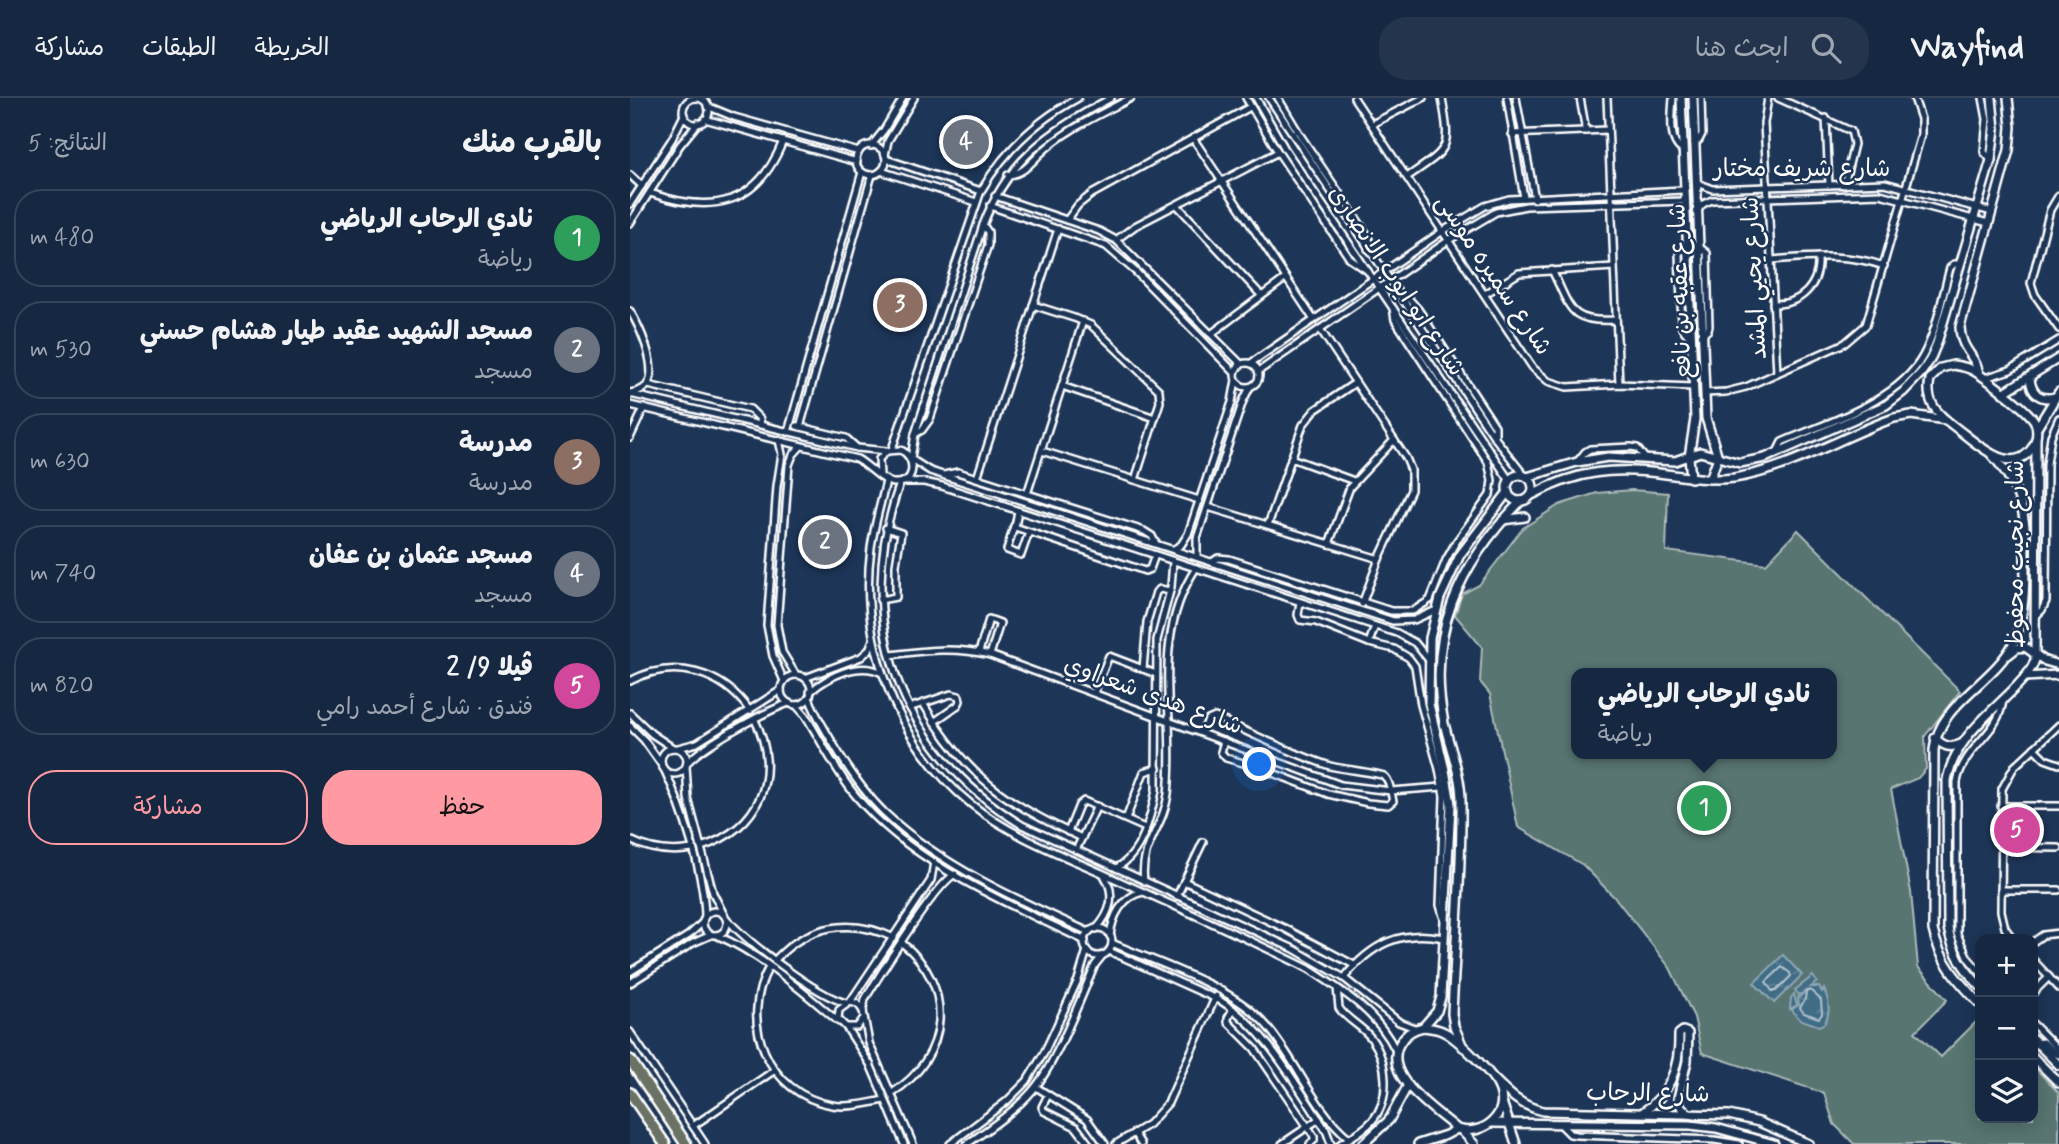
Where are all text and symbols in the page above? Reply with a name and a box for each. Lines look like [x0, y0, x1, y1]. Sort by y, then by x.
search box [1379, 17, 1869, 80]
text: Wayfind [1911, 26, 2024, 70]
icon: search [1807, 29, 1845, 67]
text: ابحث هنا [1695, 32, 1789, 66]
text: مشاركة [35, 33, 104, 64]
text: الطبقات [142, 33, 217, 64]
text: الخريطة [255, 33, 329, 64]
pin: 4 [943, 116, 989, 168]
text: بالقرب منك [462, 124, 602, 163]
text: النتائج: 5 [28, 129, 107, 159]
street label: شارع شريف مختار [1712, 154, 1890, 185]
street label: شارع ابو ايوب الانصارى [1321, 180, 1471, 382]
street label: شارع سميره موسى [1428, 188, 1558, 362]
street label: شارع يحيي المشد [1735, 196, 1779, 360]
text: نادي الرحاب الرياضي [320, 203, 533, 237]
street label: شارع عقبه بن نافع [1662, 203, 1700, 379]
text: 480 m [30, 223, 94, 253]
text: 1 [572, 223, 582, 253]
text: رياضة [478, 245, 533, 275]
pin: 3 [877, 279, 923, 331]
text: مسجد الشهيد عقيد طيار هشام حسني [140, 315, 533, 349]
text: 530 m [30, 335, 92, 365]
text: 2 [571, 335, 583, 365]
text: مسجد [474, 357, 533, 387]
text: مدرسة [459, 427, 533, 461]
text: 630 m [30, 447, 90, 477]
text: 3 [572, 447, 582, 477]
street label: شارع نجيب محفوظ [2001, 460, 2032, 648]
text: مدرسة [469, 469, 533, 499]
pin: 2 [802, 516, 848, 568]
text: مسجد عثمان بن عفان [309, 539, 533, 573]
text: 740 m [30, 559, 96, 589]
text: 4 [570, 559, 584, 589]
text: مسجد [474, 581, 533, 611]
street label: شارع هدى شعراوي [1059, 649, 1247, 743]
text: ڤيلا 9/ 2 [447, 651, 533, 685]
popup [1571, 668, 1837, 759]
text: 820 m [30, 671, 93, 701]
text: 5 [570, 671, 584, 701]
text: نادي الرحاب الرياضي [1598, 678, 1810, 712]
text: فندق · شارع أحمد رامي [316, 693, 533, 723]
text: رياضة [1598, 720, 1653, 750]
your location [1242, 747, 1276, 781]
button: مشاركة [28, 770, 308, 845]
button: حفظ [322, 770, 602, 845]
pin: 1 [1681, 782, 1727, 834]
pin: 5 [1994, 804, 2040, 856]
map controls [1975, 934, 2038, 1123]
button: + [1975, 934, 2038, 997]
button: − [1975, 997, 2038, 1060]
button: layers [1975, 1060, 2038, 1123]
street label: شارع الرحاب [1586, 1077, 1710, 1111]

